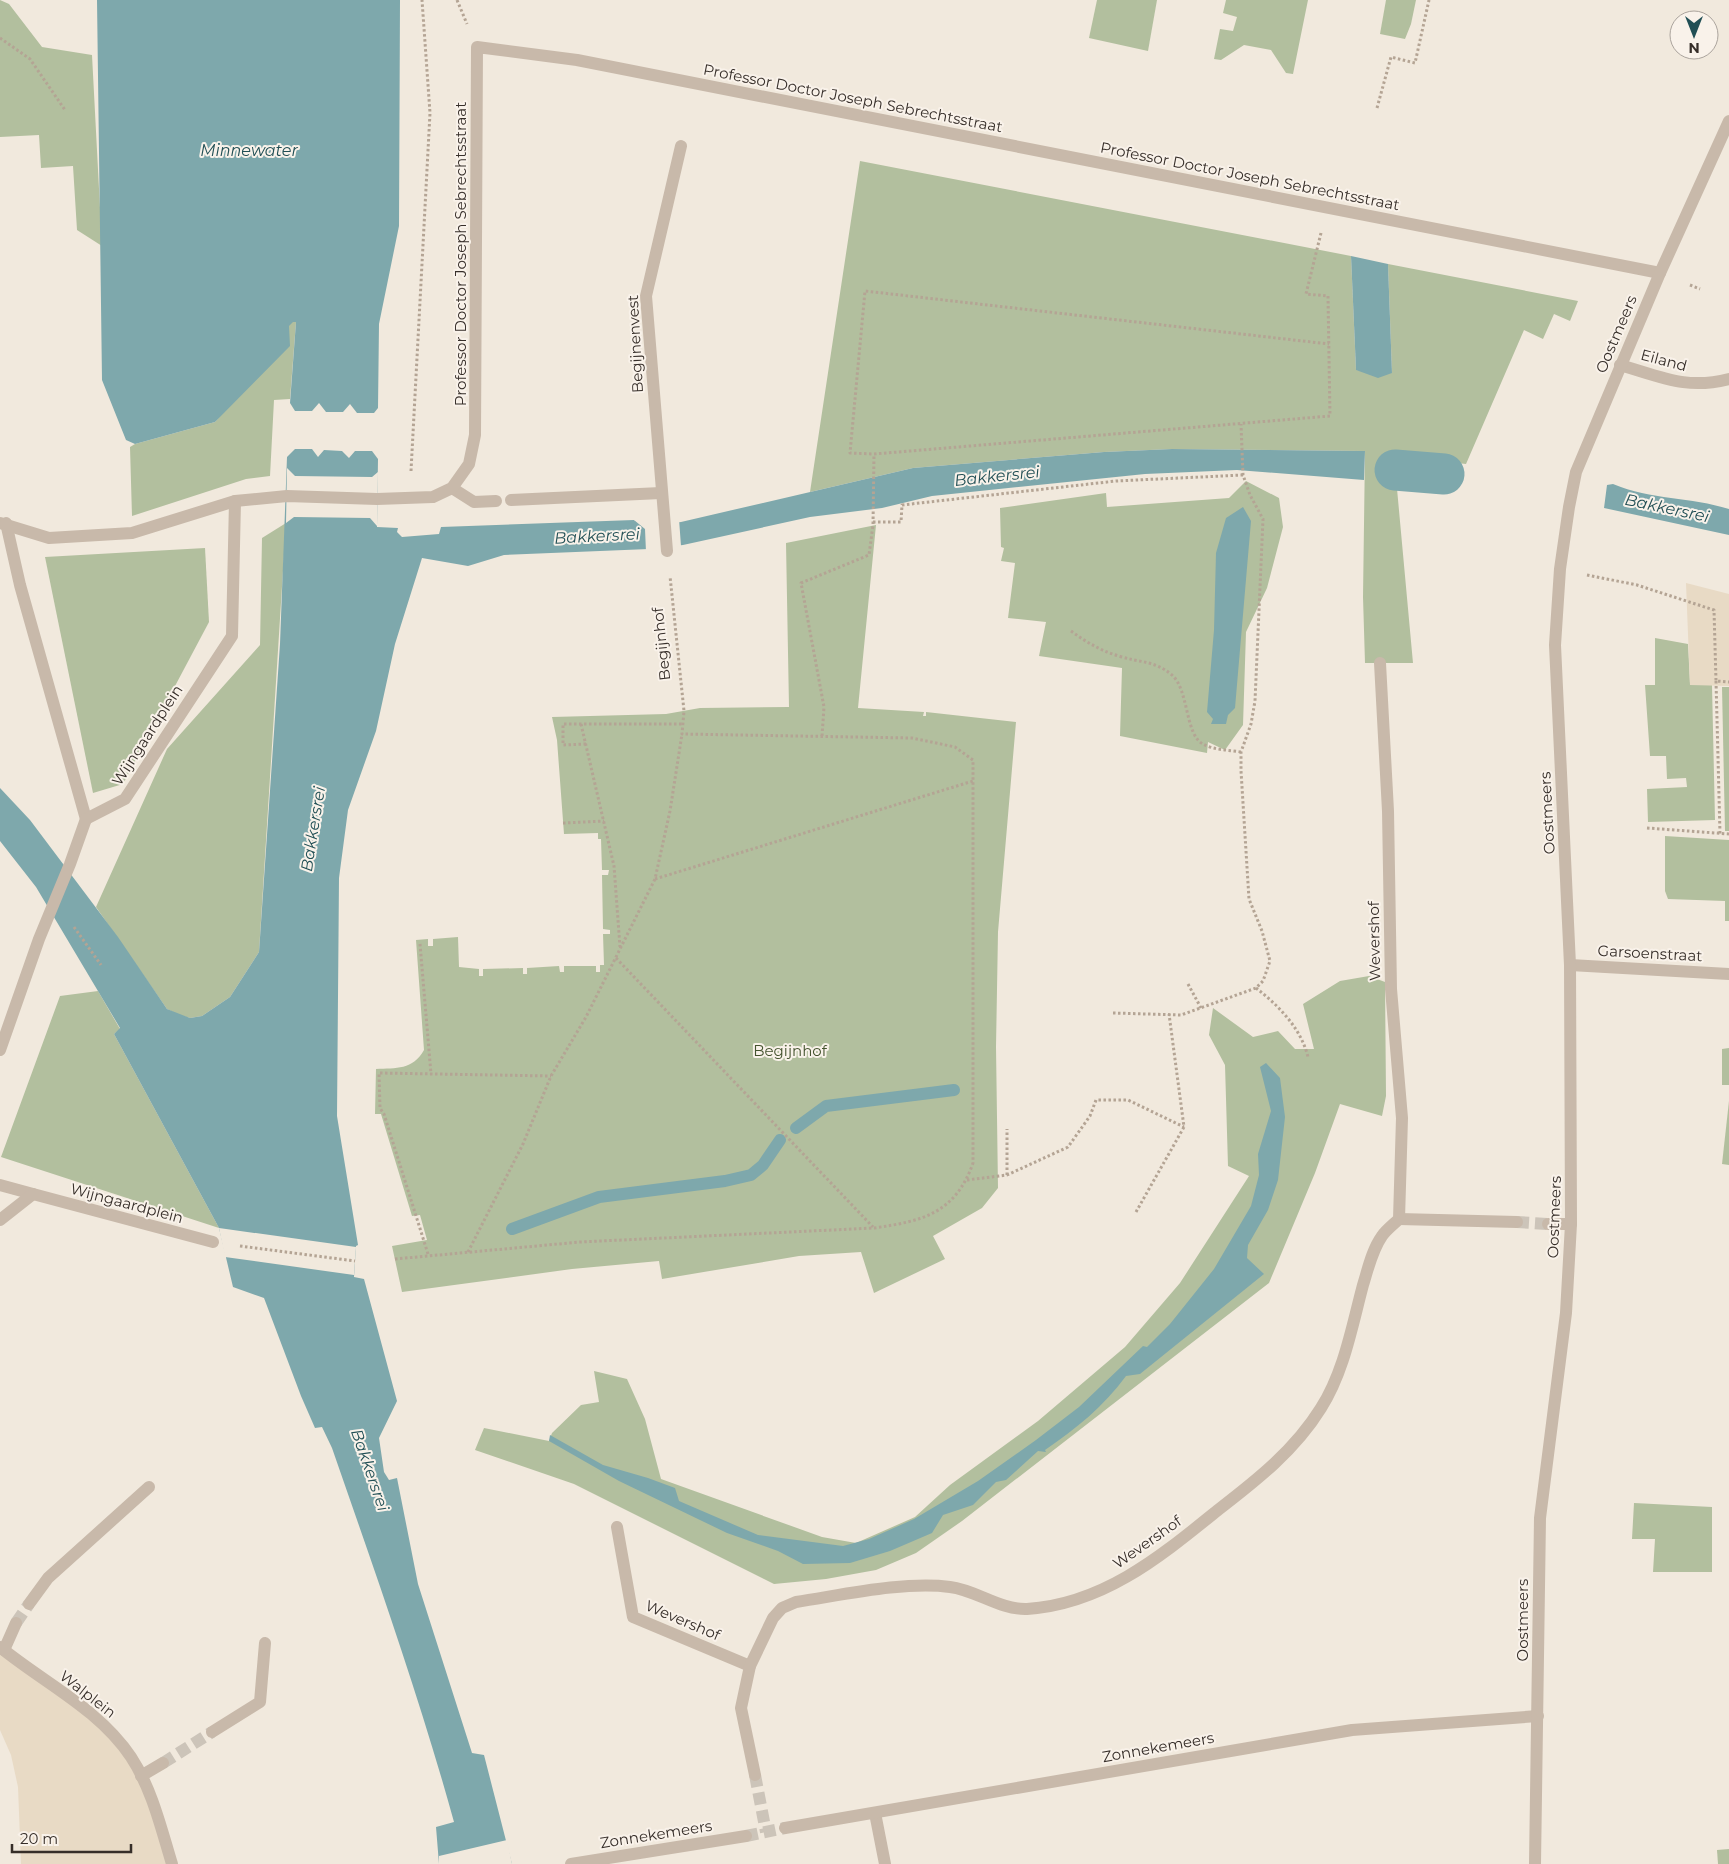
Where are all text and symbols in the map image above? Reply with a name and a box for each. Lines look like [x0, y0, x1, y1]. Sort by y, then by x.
north arrow [1669, 10, 1719, 60]
text: N [1688, 39, 1700, 57]
street label: Professor Doctor Joseph Sebrechtsstraat [702, 60, 1004, 136]
street label: Professor Doctor Joseph Sebrechtsstraat [451, 102, 470, 406]
street label: Professor Doctor Joseph Sebrechtsstraat [1099, 138, 1401, 214]
water label: Minnewater [200, 141, 298, 160]
street label: Oostmeers [1591, 292, 1641, 376]
street label: Begijnenvest [623, 294, 647, 394]
street label: Eiland [1639, 345, 1689, 375]
water label: Bakkersrei [953, 462, 1041, 490]
water label: Bakkersrei [1623, 490, 1712, 526]
water label: Bakkersrei [554, 524, 641, 548]
street label: Begijnhof [648, 606, 674, 682]
street label: Wijngaardplein [107, 681, 187, 789]
street label: Oostmeers [1535, 771, 1559, 855]
water label: Bakkersrei [297, 785, 329, 873]
street label: Wevershof [1364, 900, 1384, 981]
street label: Garsoenstraat [1597, 941, 1703, 965]
park label: Begijnhof [753, 1041, 828, 1060]
street label: Oostmeers [1543, 1175, 1565, 1259]
street label: Wijngaardplein [68, 1179, 186, 1227]
water label: Bakkersrei [347, 1426, 393, 1514]
street label: Wevershof [1109, 1511, 1186, 1573]
street label: Oostmeers [1513, 1579, 1532, 1661]
street label: Wevershof [643, 1596, 724, 1645]
street label: Walplein [56, 1666, 120, 1722]
street label: Zonnekemeers [1101, 1728, 1215, 1766]
street label: Zonnekemeers [599, 1816, 713, 1852]
scale bar [12, 1822, 131, 1854]
text: 20 m [20, 1829, 58, 1848]

